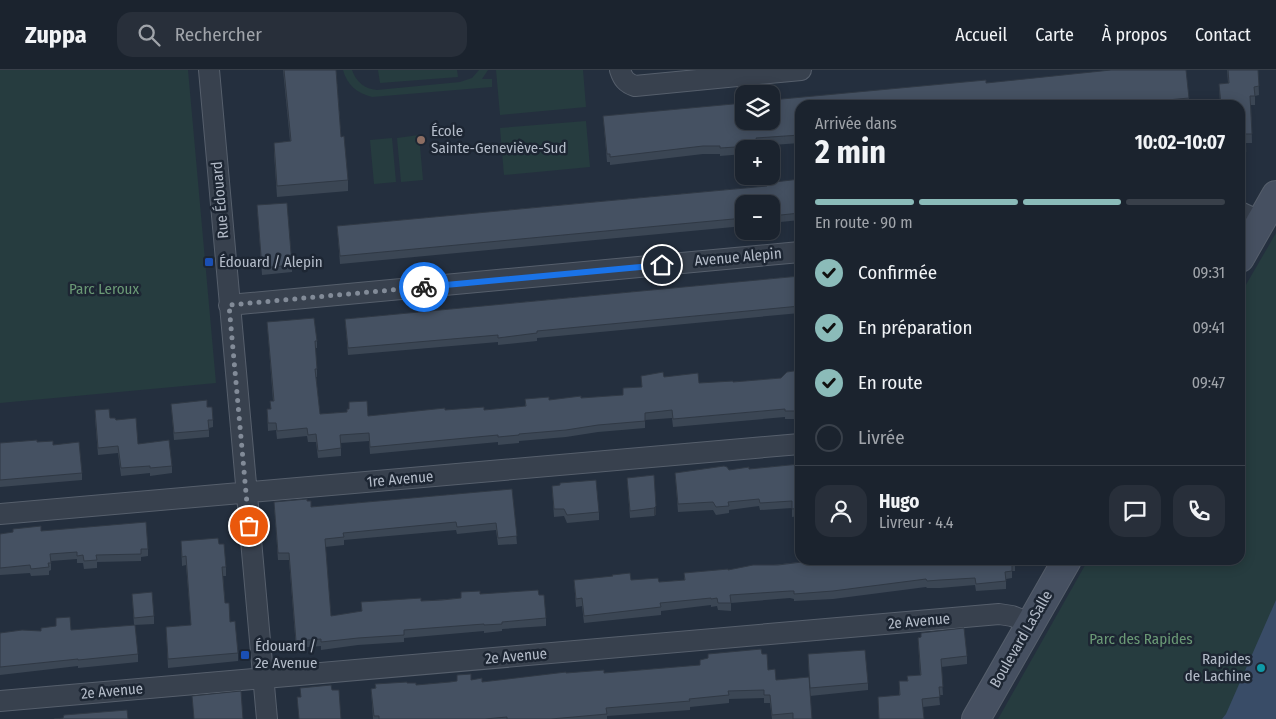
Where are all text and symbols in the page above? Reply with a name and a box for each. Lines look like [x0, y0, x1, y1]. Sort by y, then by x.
search box [117, 12, 467, 57]
text: Zuppa [25, 21, 87, 49]
icon: search [135, 21, 163, 49]
text: Rechercher [175, 23, 262, 46]
text: Accueil [955, 24, 1007, 46]
text: Carte [1035, 24, 1074, 46]
text: À propos [1102, 24, 1167, 46]
text: Contact [1195, 24, 1251, 46]
map controls [735, 85, 780, 240]
button: layers [735, 85, 780, 130]
text: Arrivée dans [815, 114, 897, 133]
place label: École Sainte-Geneviève-Sud [431, 122, 566, 157]
text: 10:02–10:07 [1135, 131, 1225, 154]
text: 2 min [815, 133, 886, 171]
marker: École Sainte-Geneviève-Sud [415, 134, 427, 146]
button: + [735, 140, 780, 185]
street label: Rue Édouard [208, 161, 232, 239]
button: − [735, 195, 780, 240]
text: En route · 90 m [815, 213, 912, 232]
pin [641, 244, 683, 286]
street label: Avenue Alepin [694, 244, 782, 270]
icon: home [648, 251, 676, 279]
place label: Édouard / Alepin [219, 253, 323, 271]
marker: Édouard / Alepin [203, 256, 215, 268]
icon: check [815, 259, 843, 287]
text: Confirmée [858, 261, 937, 284]
courier [399, 262, 449, 312]
text: 09:31 [1192, 263, 1225, 282]
icon: bike [410, 273, 438, 301]
park label: Parc Leroux [69, 280, 139, 298]
icon: check [815, 314, 843, 342]
text: En préparation [858, 316, 972, 339]
text: 09:41 [1193, 318, 1225, 337]
icon: check [815, 369, 843, 397]
text: En route [858, 371, 923, 394]
text: 09:47 [1192, 373, 1225, 392]
text: Livrée [858, 426, 905, 449]
street label: 1re Avenue [366, 467, 434, 491]
button: person [815, 485, 867, 537]
button: chat [1109, 485, 1161, 537]
button: phone [1173, 485, 1225, 537]
text: Hugo [879, 490, 919, 513]
pin [228, 505, 270, 547]
icon: bag [235, 512, 263, 540]
text: Livreur · 4.4 [879, 513, 953, 532]
street label: Boulevard LaSalle [986, 587, 1056, 691]
street label: 2e Avenue [887, 609, 951, 633]
park label: Parc des Rapides [1089, 630, 1193, 648]
place label: Édouard / 2e Avenue [255, 637, 317, 672]
street label: 2e Avenue [484, 644, 548, 668]
marker: Édouard / 2e Avenue [239, 649, 251, 661]
place label: Rapides de Lachine [1185, 650, 1251, 685]
marker: Rapides de Lachine [1255, 662, 1267, 674]
street label: 2e Avenue [80, 679, 144, 703]

